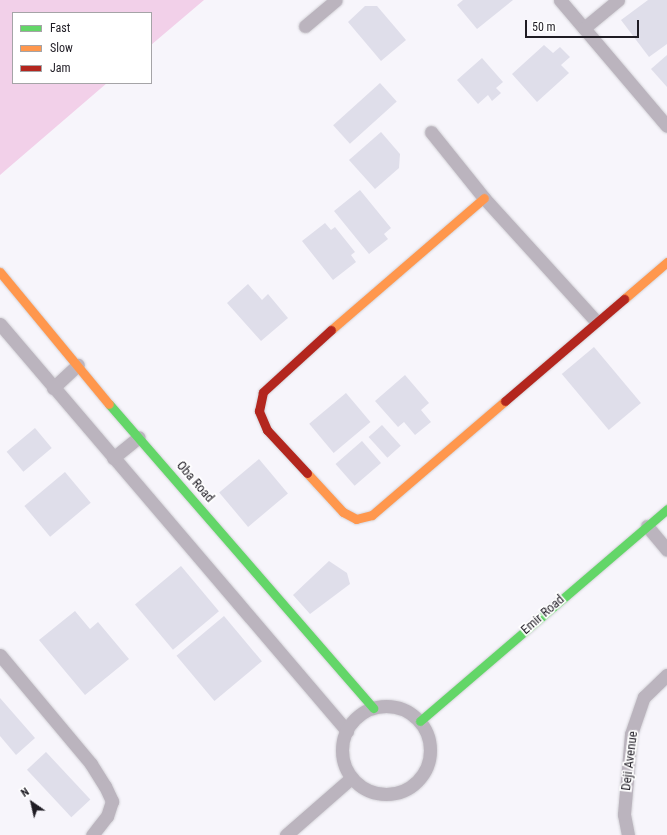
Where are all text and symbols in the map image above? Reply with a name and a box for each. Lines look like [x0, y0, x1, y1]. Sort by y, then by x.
legend [12, 12, 152, 84]
scale bar [527, 12, 641, 38]
text: 50 m [532, 20, 556, 34]
text: Fast [50, 21, 70, 35]
text: Slow [50, 41, 73, 55]
text: Jam [50, 61, 71, 75]
street label: Oba Road [173, 458, 217, 506]
street label: Emir Road [518, 592, 568, 638]
street label: Deji Avenue [619, 730, 641, 792]
north arrow [12, 783, 52, 823]
text: N [19, 785, 31, 800]

